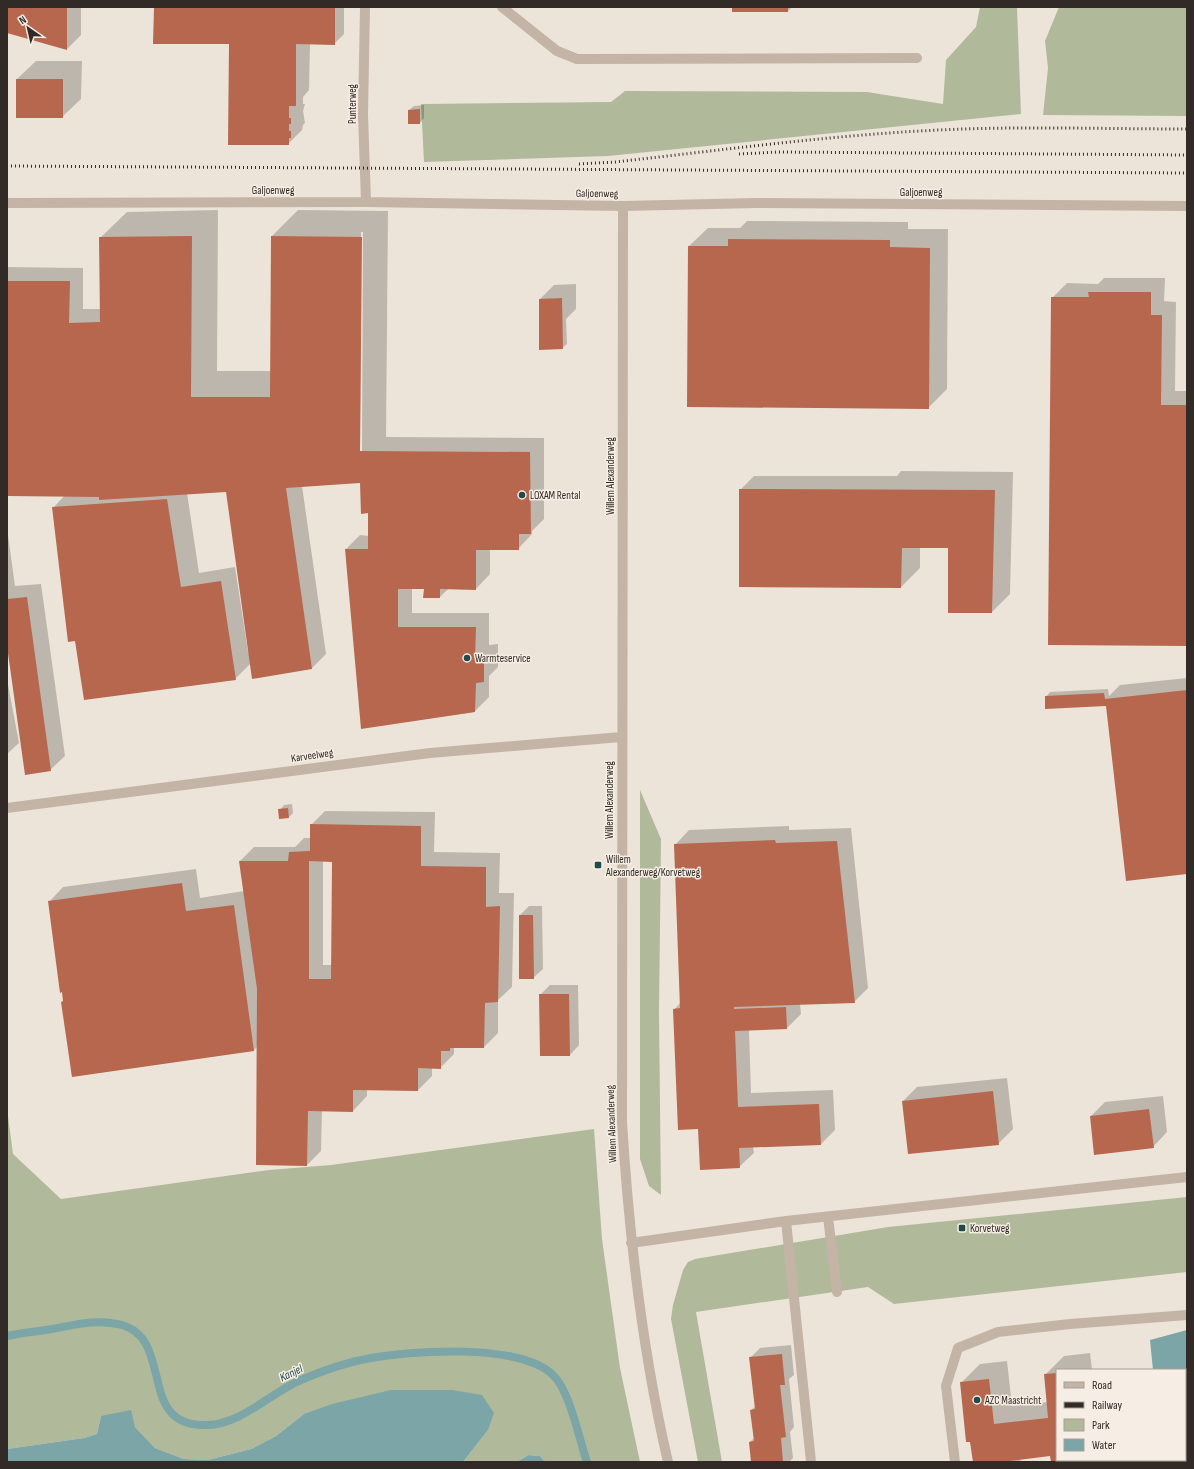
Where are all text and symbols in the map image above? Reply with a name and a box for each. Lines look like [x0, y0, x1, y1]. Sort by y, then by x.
north arrow [8, 8, 48, 48]
text: N [17, 13, 29, 27]
street label: Punterweg [346, 83, 359, 124]
street label: Galjoenweg [252, 184, 295, 197]
street label: Galjoenweg [900, 186, 943, 199]
street label: Galjoenweg [576, 187, 619, 200]
street label: Willem Alexanderweg [604, 436, 617, 515]
place label: LOXAM Rental [530, 489, 581, 502]
marker: LOXAM Rental [517, 490, 527, 500]
place label: Warmteservice [475, 652, 531, 665]
marker: Warmteservice [462, 653, 472, 663]
street label: Karveelweg [290, 746, 335, 765]
street label: Willem Alexanderweg [603, 760, 616, 839]
place label: Willem Alexanderweg/Korvetweg [605, 853, 701, 879]
marker: Willem Alexanderweg/Korvetweg [593, 860, 603, 870]
street label: Willem Alexanderweg [604, 1084, 619, 1163]
place label: Korvetweg [970, 1222, 1010, 1235]
marker: Korvetweg [957, 1223, 967, 1233]
water label: Kanjel [277, 1361, 306, 1385]
legend [1056, 1369, 1186, 1461]
text: Road [1092, 1378, 1112, 1393]
place label: AZC Maastricht [984, 1394, 1042, 1407]
marker: AZC Maastricht [972, 1395, 982, 1405]
text: Railway [1092, 1398, 1123, 1413]
text: Park [1092, 1418, 1110, 1433]
text: Water [1092, 1438, 1116, 1453]

